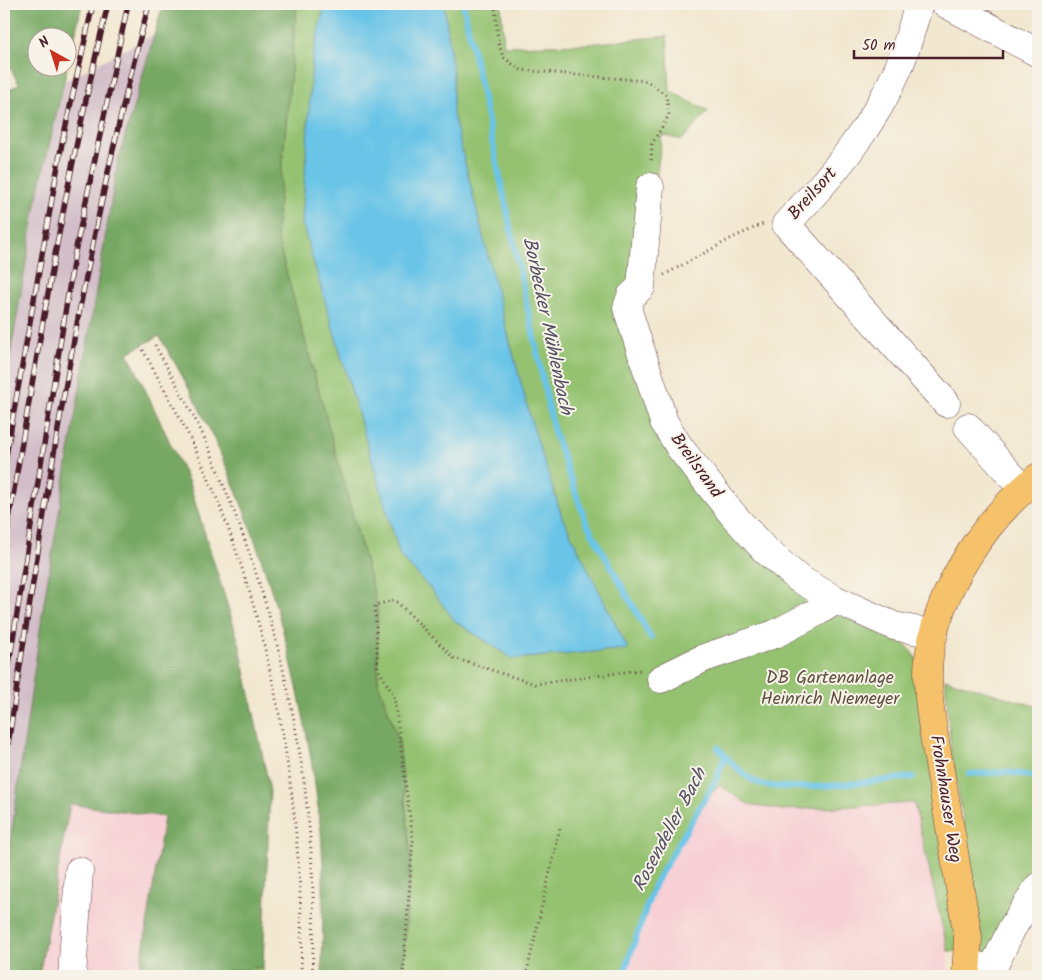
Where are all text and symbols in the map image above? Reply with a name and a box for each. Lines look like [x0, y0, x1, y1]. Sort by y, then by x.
north arrow [28, 28, 78, 78]
scale bar [854, 28, 1003, 60]
text: N [34, 31, 55, 54]
text: 50 m [862, 34, 896, 58]
street label: Breilsort [781, 160, 846, 227]
water label: Borbecker Mühlenbach [514, 235, 581, 419]
street label: Breilsrand [662, 427, 730, 506]
park label: DB Gartenanlage Heinrich Niemeyer [761, 664, 900, 714]
street label: Frohnhauser Weg [921, 733, 969, 865]
water label: Rosendeller Bach [625, 761, 716, 897]

